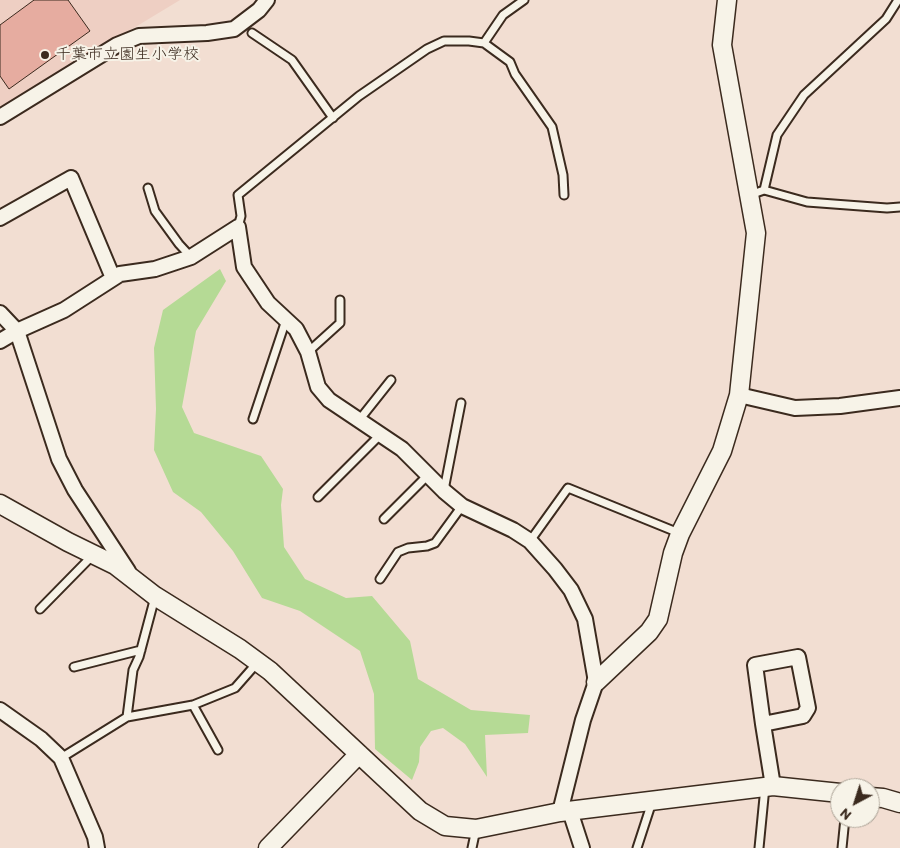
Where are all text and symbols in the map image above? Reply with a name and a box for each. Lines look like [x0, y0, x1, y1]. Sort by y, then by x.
place label: 千葉市立園生小学校 [55, 45, 199, 65]
marker: 千葉市立園生小学校 [39, 49, 51, 61]
north arrow [830, 778, 880, 828]
text: N [837, 805, 855, 824]

